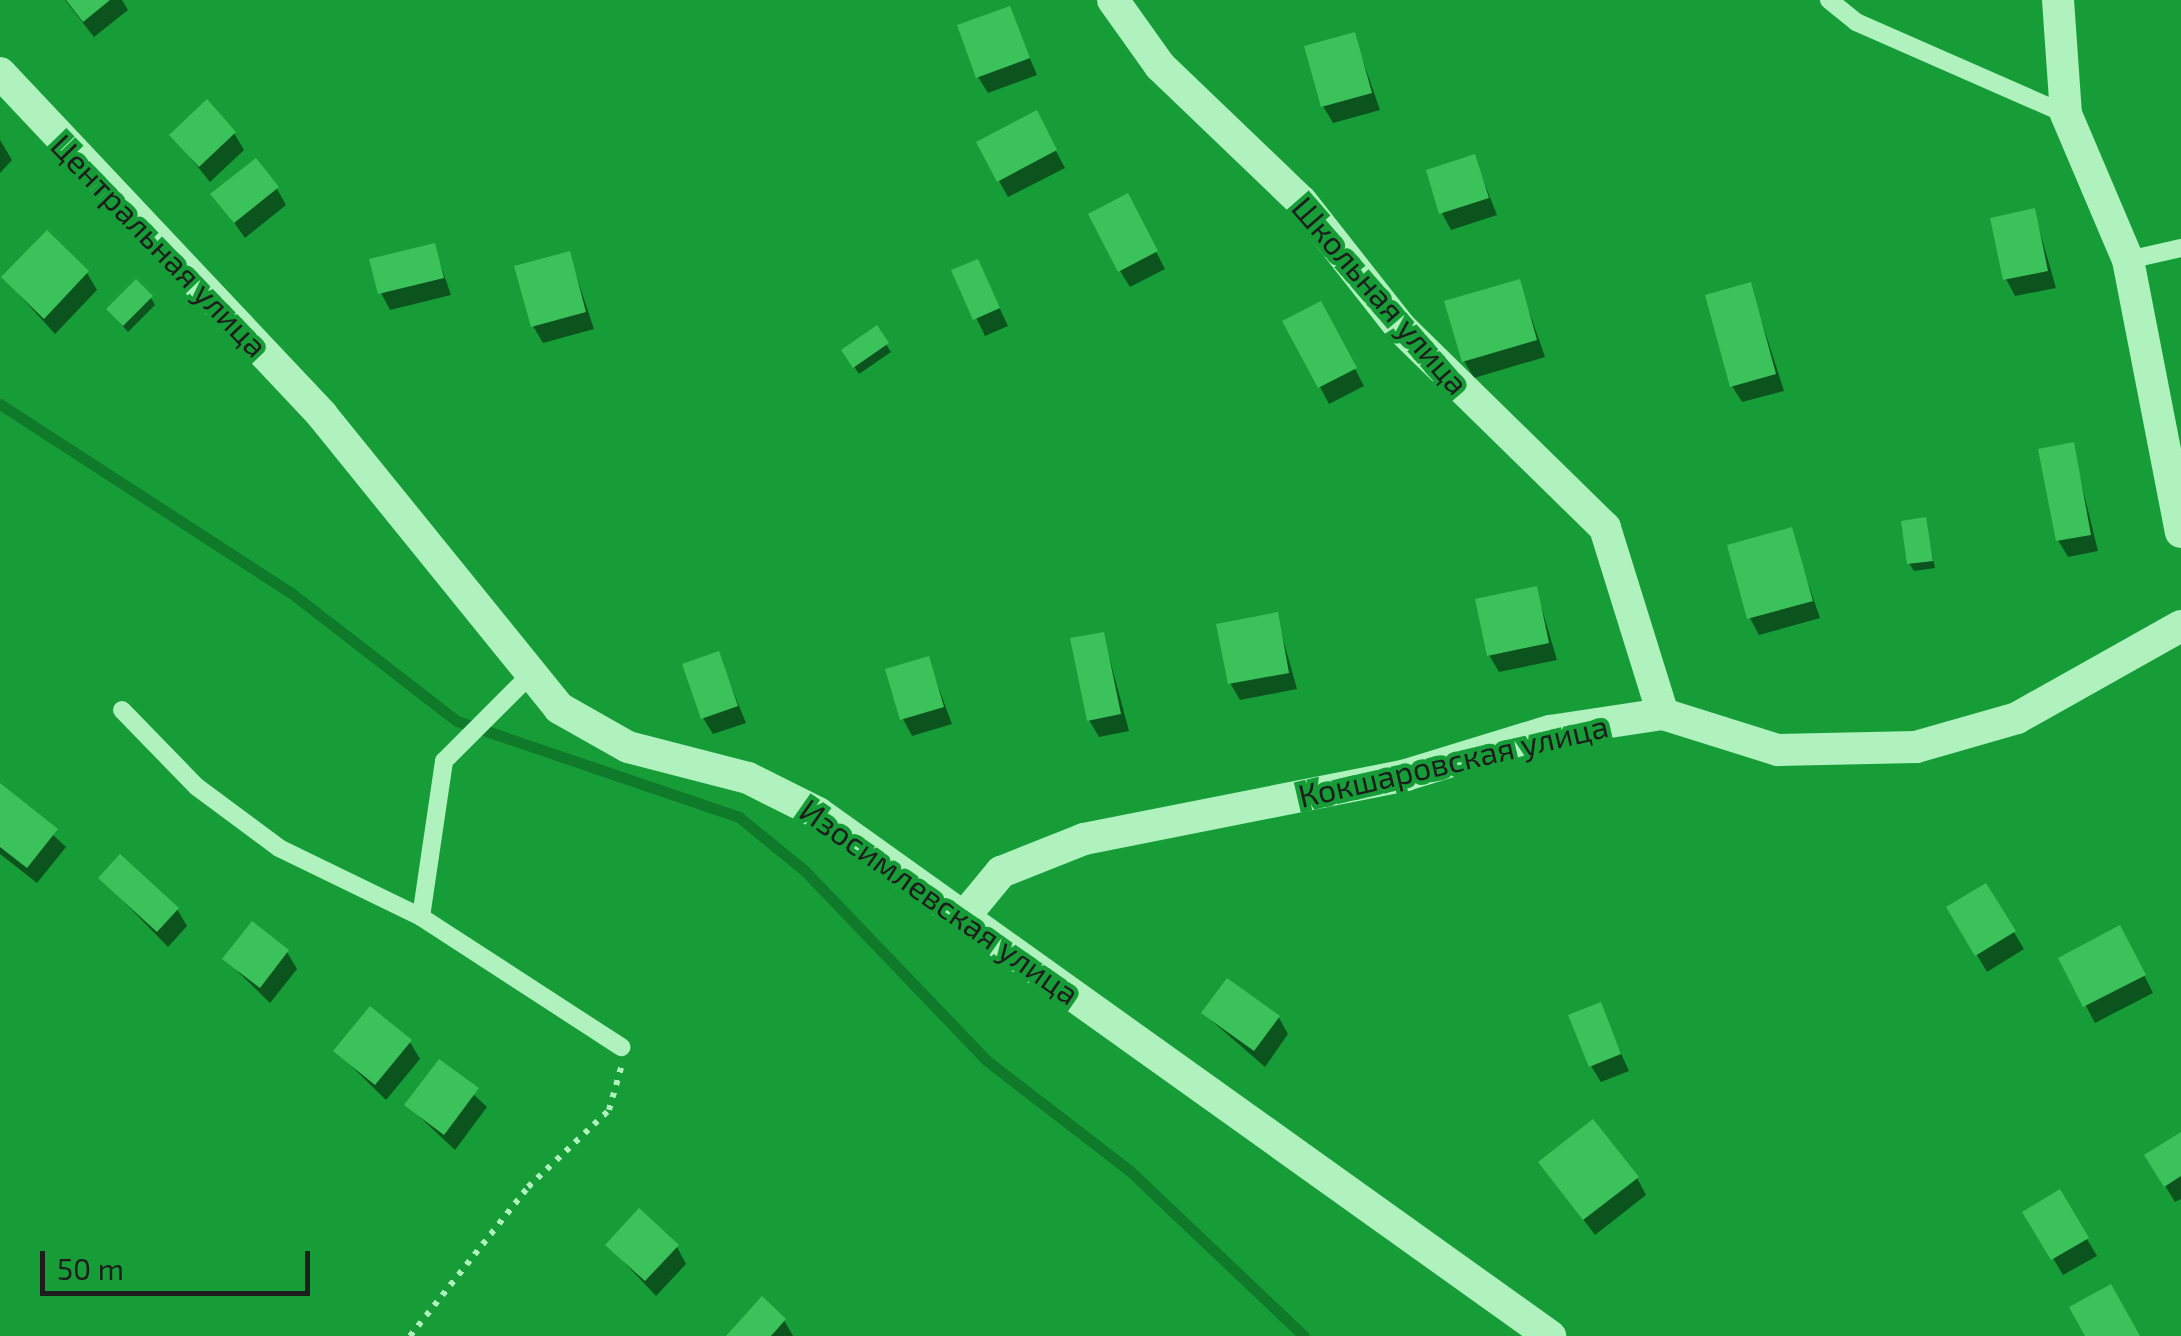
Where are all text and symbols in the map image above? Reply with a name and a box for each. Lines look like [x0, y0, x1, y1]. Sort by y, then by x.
street label: Центральная улица [44, 126, 276, 364]
street label: Школьная улица [1285, 188, 1477, 402]
street label: Кокшаровская улица [1294, 706, 1612, 814]
street label: Изосимлевская улица [793, 790, 1087, 1012]
scale bar [45, 1231, 315, 1293]
text: 50 m [57, 1250, 124, 1286]

